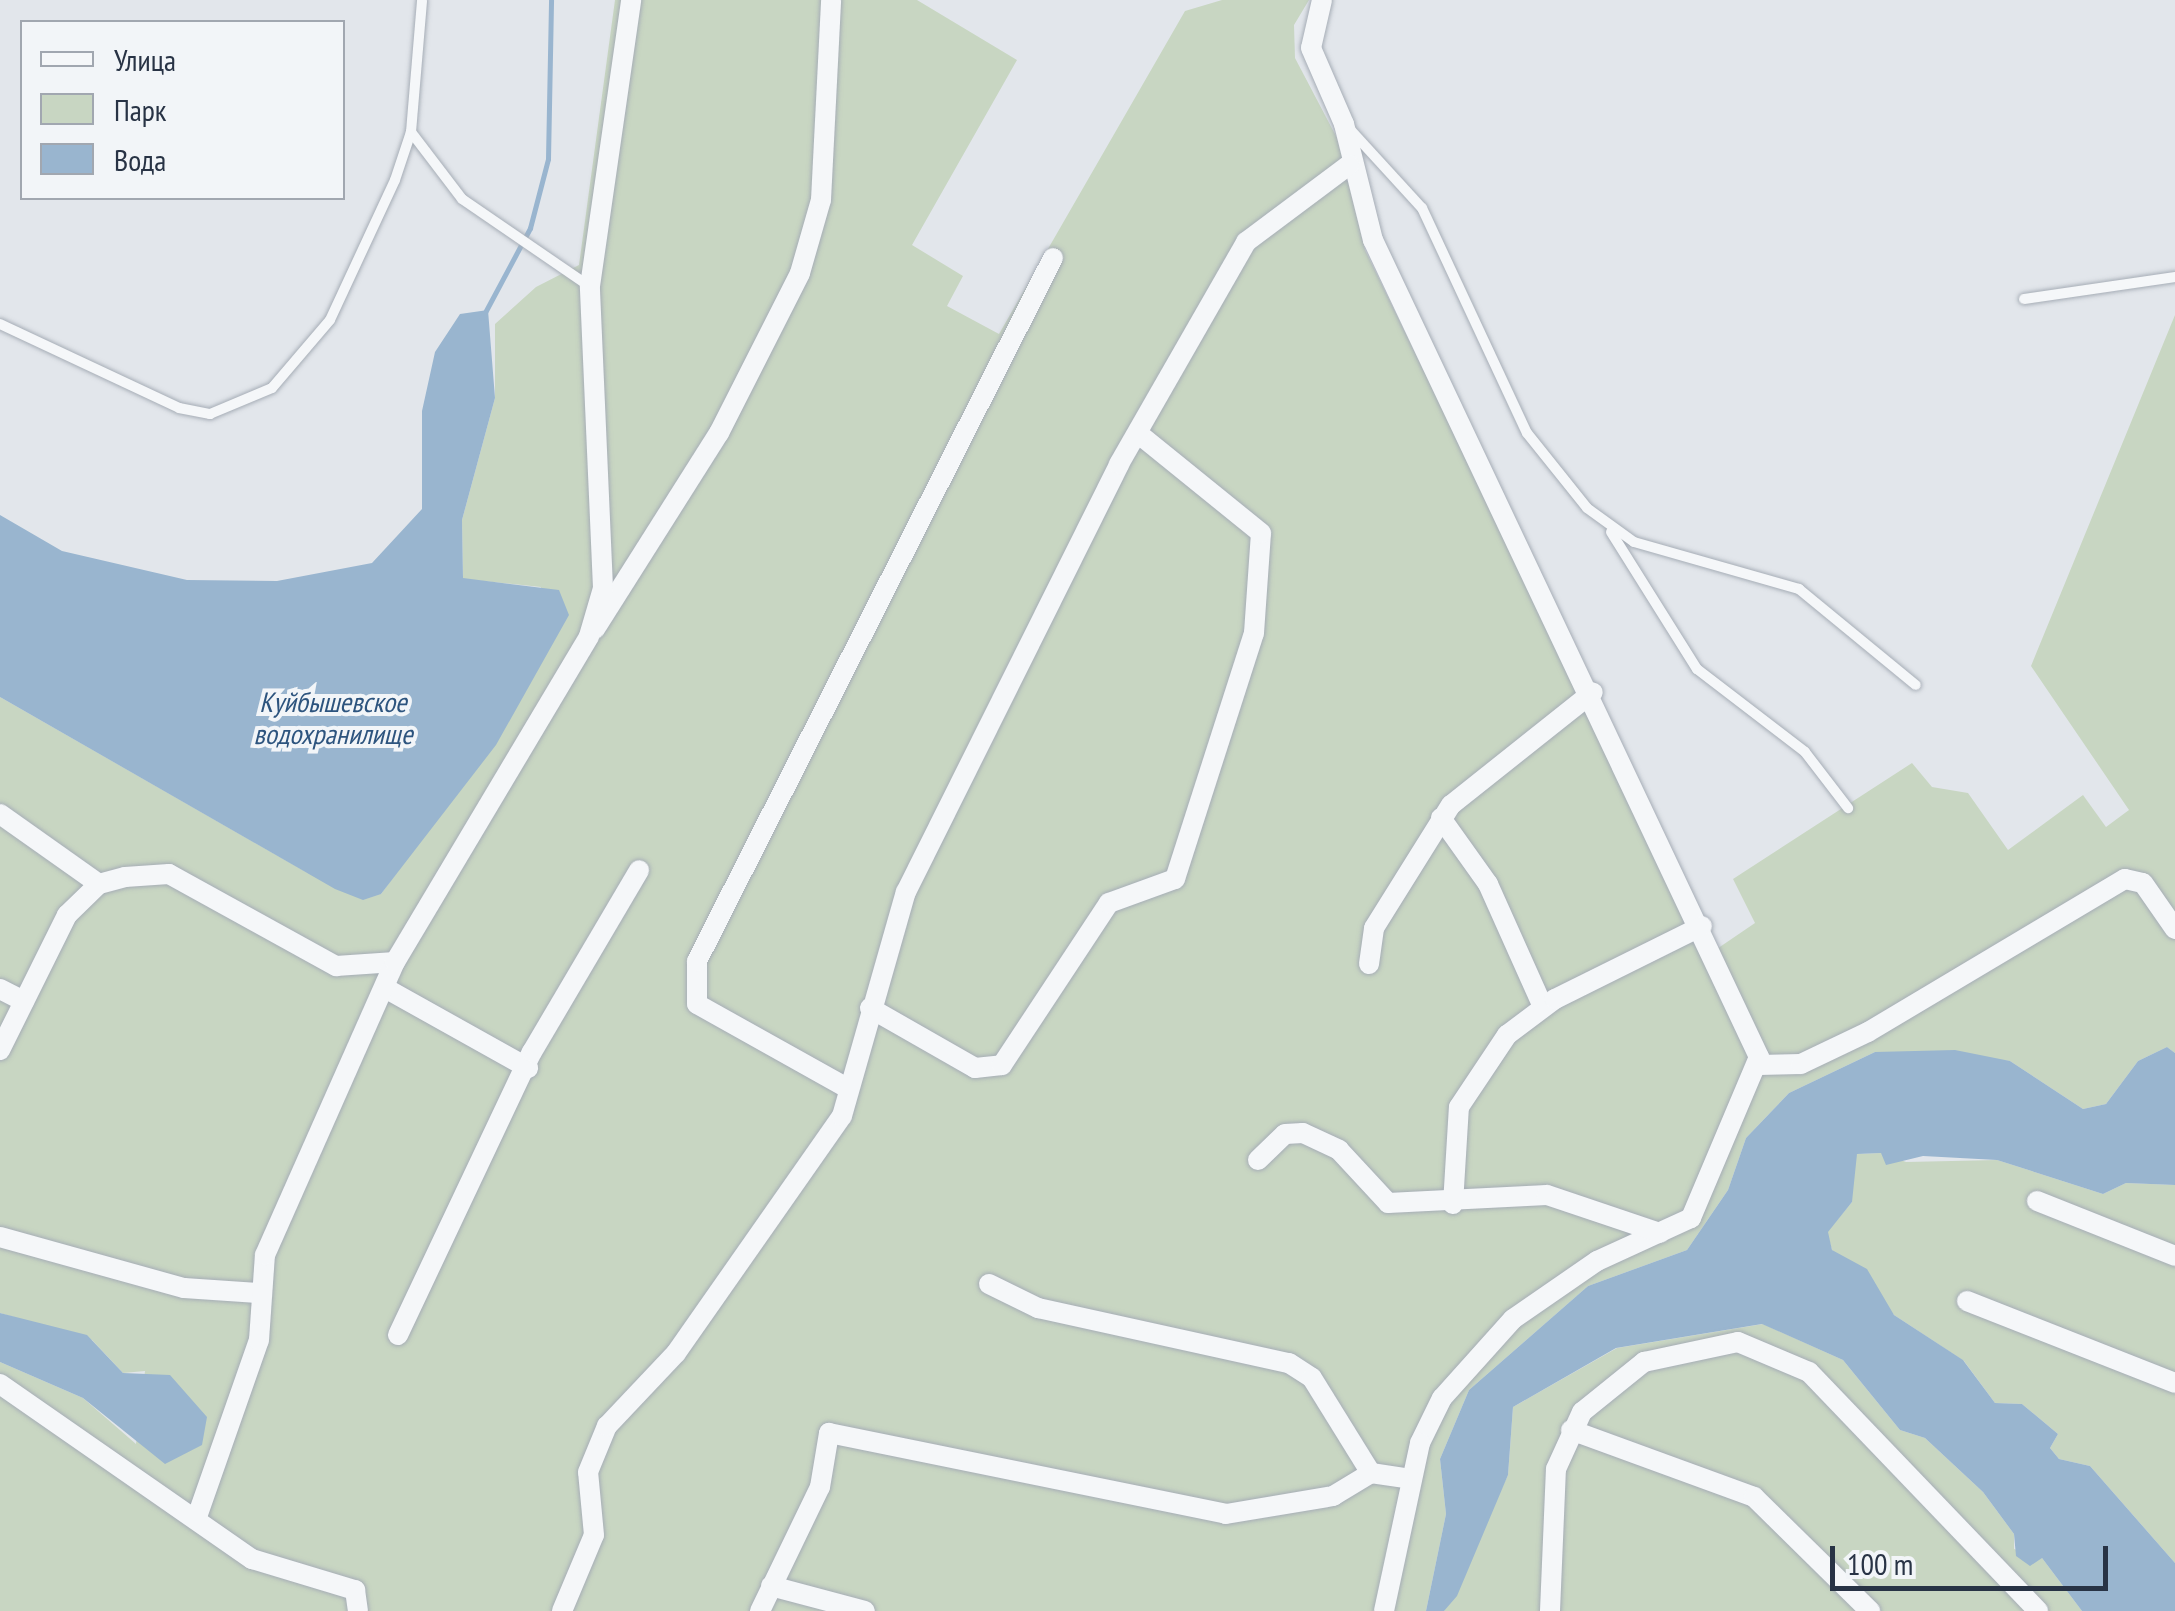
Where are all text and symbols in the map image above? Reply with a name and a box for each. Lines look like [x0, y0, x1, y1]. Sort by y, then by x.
legend [20, 20, 345, 200]
text: Улица [114, 40, 176, 79]
text: Парк [114, 90, 166, 129]
text: Вода [114, 140, 166, 179]
water label: Куйбышевское водохранилище [254, 685, 412, 751]
scale bar [1835, 1526, 2112, 1588]
text: 100 m [1847, 1544, 1913, 1583]

